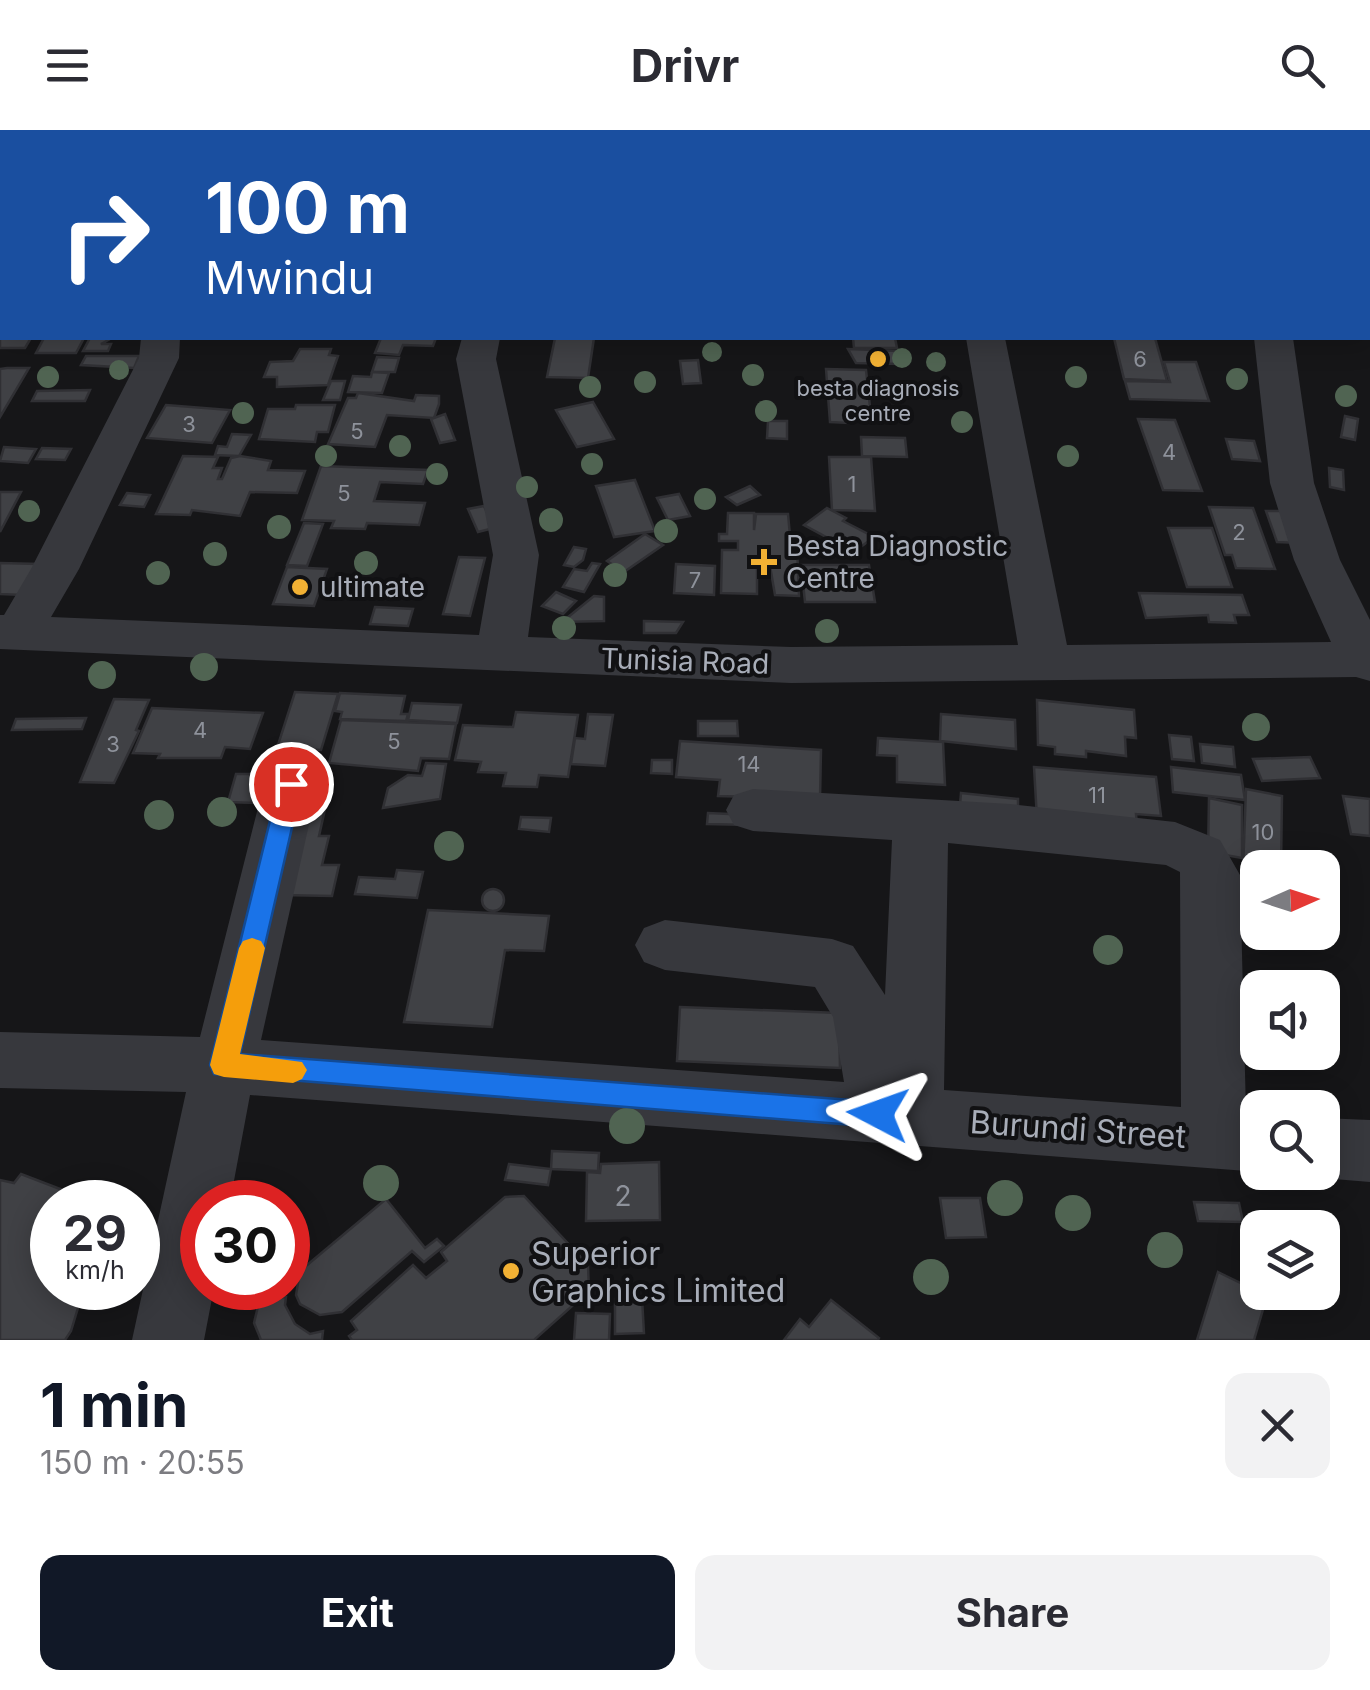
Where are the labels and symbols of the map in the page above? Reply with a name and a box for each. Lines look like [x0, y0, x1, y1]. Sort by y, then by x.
house number: 6 [1133, 346, 1147, 372]
marker: besta diagnosis centre [867, 348, 889, 370]
place label: besta diagnosis centre [796, 375, 960, 426]
house number: 3 [182, 411, 196, 437]
house number: 5 [350, 418, 364, 444]
house number: 4 [1162, 439, 1176, 465]
house number: 1 [848, 471, 856, 497]
house number: 5 [337, 480, 351, 506]
house number: 2 [1232, 519, 1246, 545]
place label: Besta Diagnostic Centre [786, 529, 1008, 595]
marker: Besta Diagnostic Centre [751, 549, 777, 575]
house number: 7 [689, 567, 701, 593]
place label: ultimate [320, 570, 425, 604]
marker: ultimate [289, 576, 311, 598]
street label: Tunisia Road [600, 641, 770, 681]
house number: 4 [193, 717, 207, 743]
house number: 5 [387, 728, 401, 754]
house number: 3 [106, 731, 120, 757]
pin [249, 742, 334, 827]
house number: 14 [737, 751, 761, 777]
house number: 11 [1088, 782, 1106, 808]
house number: 10 [1252, 819, 1274, 845]
north arrow [1240, 850, 1340, 950]
position arrow [826, 1062, 930, 1166]
street label: Burundi Street [969, 1102, 1187, 1156]
house number: 2 [614, 1179, 632, 1213]
speed limit sign: 30 [180, 1180, 310, 1310]
place label: Superior Graphics Limited [531, 1234, 785, 1310]
marker: Superior Graphics Limited [500, 1260, 522, 1282]

